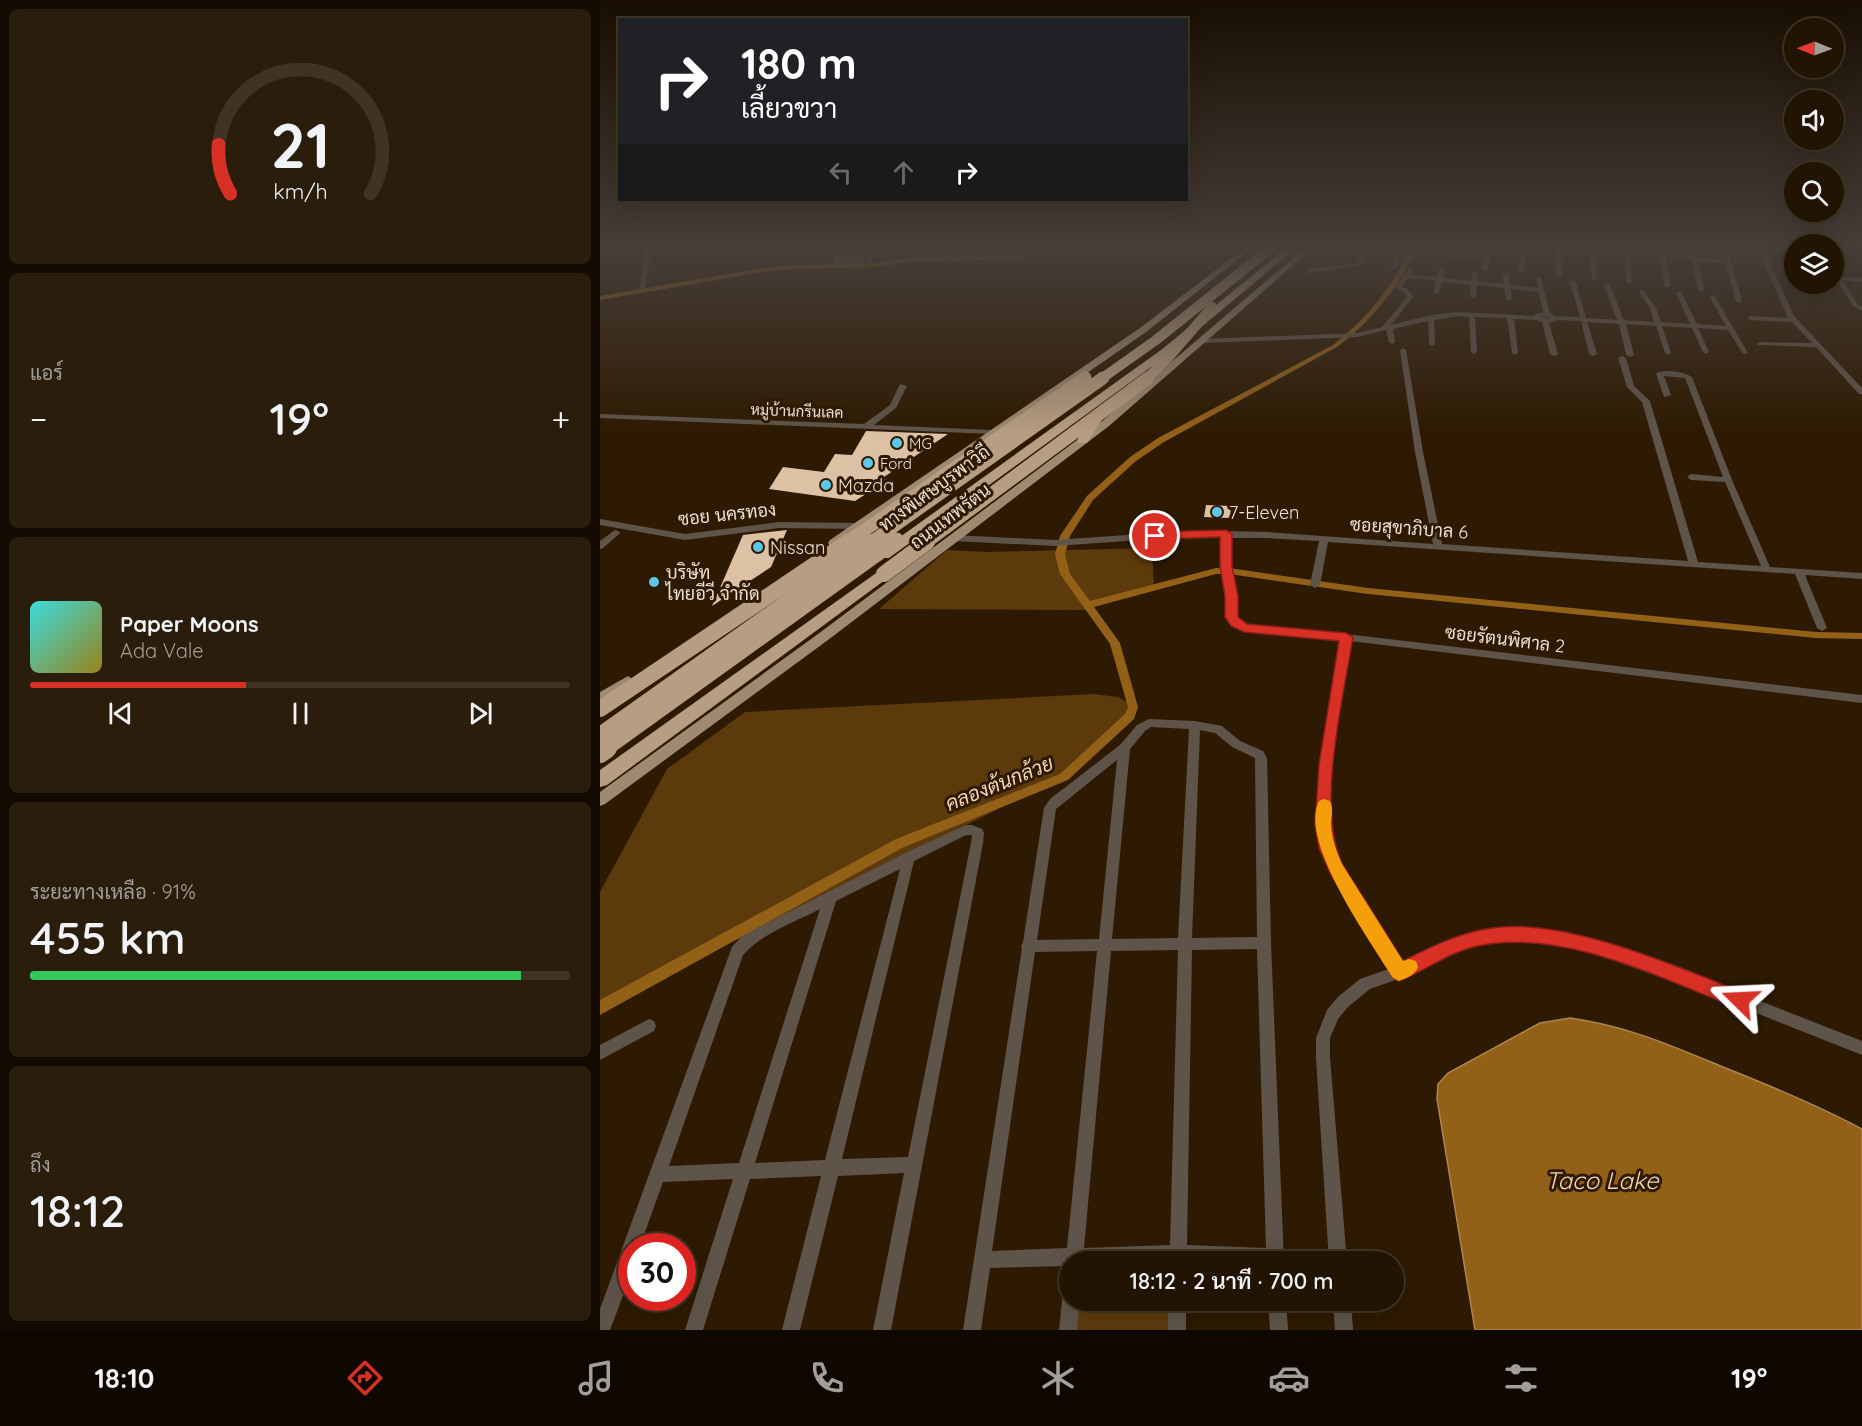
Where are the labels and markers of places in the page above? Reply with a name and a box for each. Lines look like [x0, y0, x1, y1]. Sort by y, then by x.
place label: MG [909, 434, 932, 453]
marker: MG [890, 436, 904, 450]
place label: Ford [880, 454, 912, 473]
marker: Ford [861, 456, 875, 470]
place label: Mazda [838, 474, 894, 497]
marker: Mazda [819, 478, 833, 492]
place label: 7-Eleven [1229, 501, 1300, 524]
marker: 7-Eleven [1210, 505, 1224, 519]
pin [1129, 510, 1180, 561]
place label: Nissan [770, 536, 825, 559]
marker: Nissan [751, 540, 765, 554]
place label: บริษัท ไทยอีวี จำกัด [664, 561, 760, 605]
marker: บริษัท ไทยอีวี จำกัด [647, 575, 661, 589]

